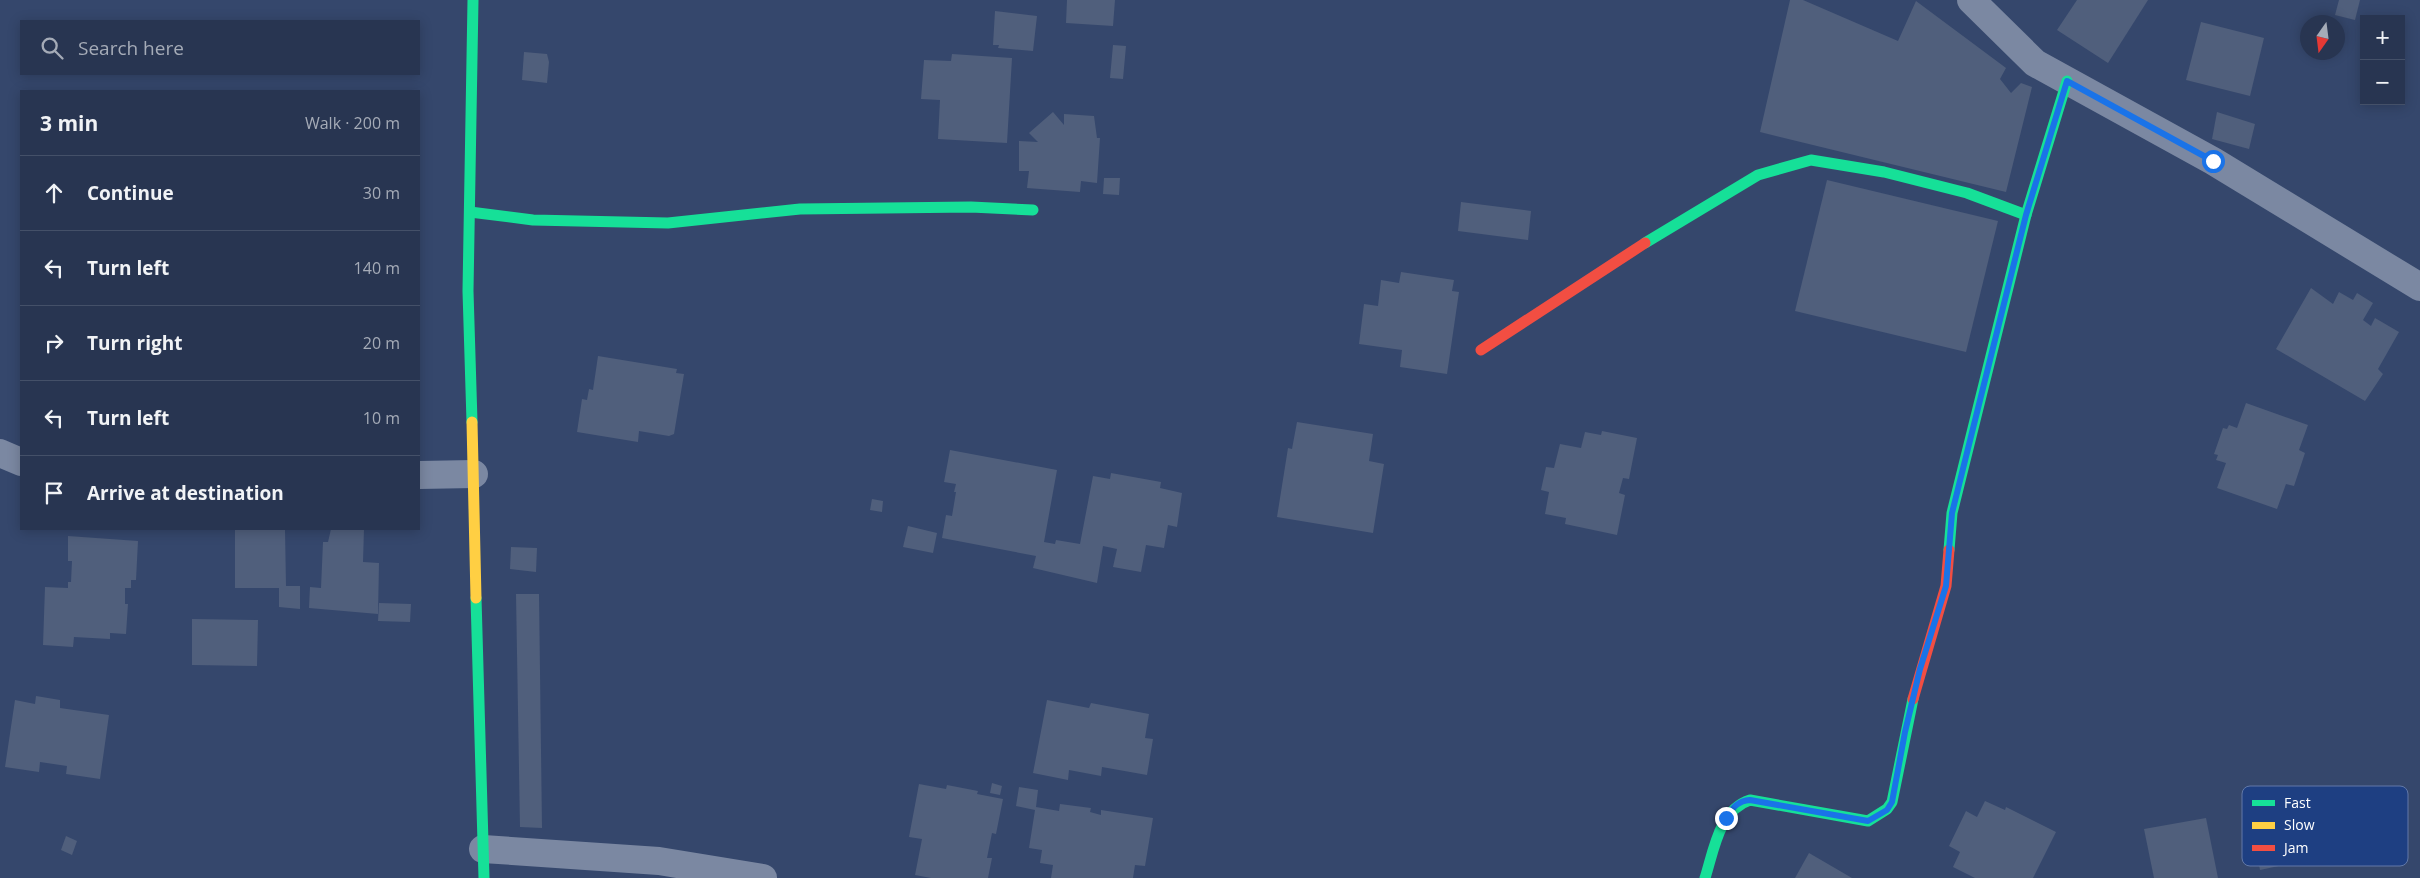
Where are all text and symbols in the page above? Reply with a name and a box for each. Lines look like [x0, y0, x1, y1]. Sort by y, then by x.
north arrow [2300, 15, 2345, 60]
map controls [2360, 15, 2405, 105]
button: + [2360, 15, 2405, 60]
search box [20, 20, 420, 75]
icon: search [38, 34, 66, 62]
text: Search here [78, 35, 184, 61]
button: − [2360, 60, 2405, 105]
text: 3 min [40, 109, 98, 137]
text: Walk · 200 m [305, 112, 400, 134]
route start [2202, 150, 2225, 173]
icon: ahead [40, 179, 68, 207]
text: Continue [87, 180, 174, 206]
text: 30 m [363, 182, 400, 204]
icon: left [40, 254, 68, 282]
text: Turn left [87, 255, 169, 281]
text: 140 m [354, 257, 400, 279]
icon: right [40, 329, 68, 357]
text: Turn right [87, 330, 182, 356]
text: 20 m [363, 332, 400, 354]
icon: left [40, 404, 68, 432]
text: Turn left [87, 405, 169, 431]
text: 10 m [363, 407, 400, 429]
icon: arrive [40, 479, 68, 507]
text: Arrive at destination [87, 480, 284, 506]
legend [2242, 786, 2408, 866]
text: Fast [2284, 793, 2311, 812]
route end [1715, 807, 1738, 830]
text: Slow [2284, 815, 2315, 834]
text: Jam [2282, 838, 2309, 857]

